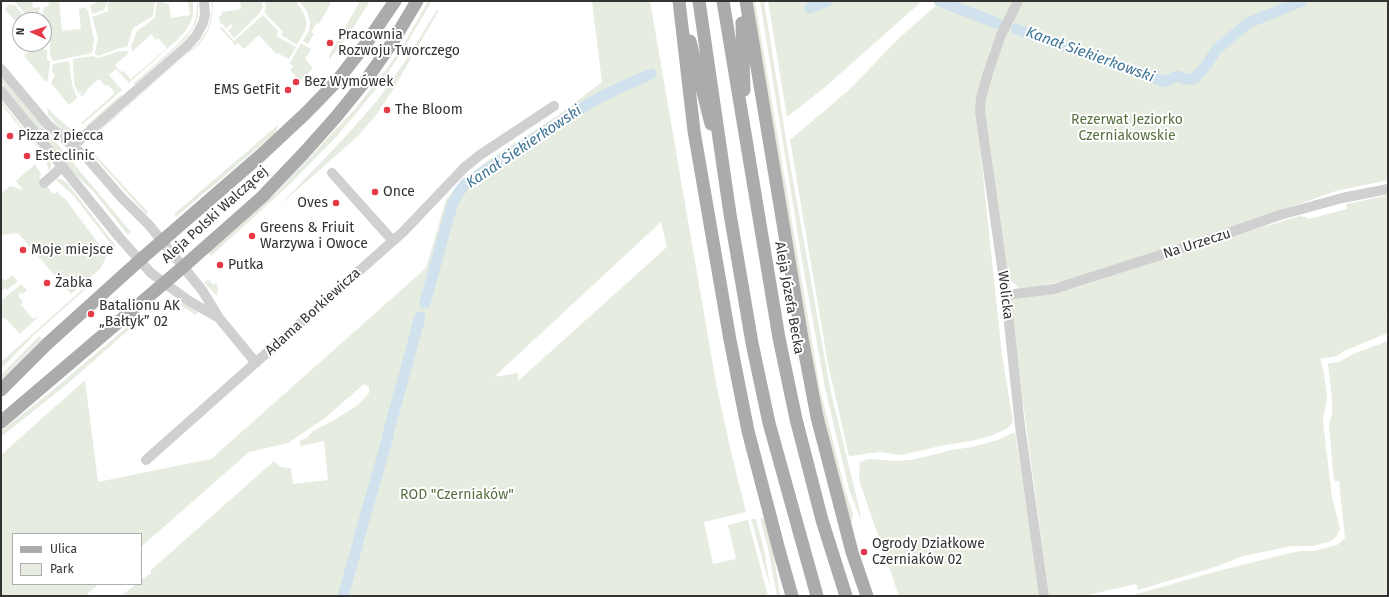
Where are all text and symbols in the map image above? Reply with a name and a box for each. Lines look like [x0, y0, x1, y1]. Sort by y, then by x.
north arrow [12, 12, 52, 52]
water label: Kanał Siekierkowski [1023, 23, 1157, 87]
text: N [14, 27, 27, 35]
place label: Pracownia Rozwoju Tworczego [338, 27, 460, 60]
marker: Pracownia Rozwoju Tworczego [325, 38, 335, 48]
place label: Bez Wymówek [304, 74, 393, 90]
marker: Bez Wymówek [291, 77, 301, 87]
place label: EMS GetFit [214, 82, 280, 98]
marker: EMS GetFit [283, 85, 293, 95]
place label: The Bloom [395, 102, 463, 118]
water label: Kanał Siekierkowski [463, 102, 585, 192]
marker: The Bloom [382, 105, 392, 115]
park label: Rezerwat Jeziorko Czerniakowskie [1071, 112, 1183, 144]
place label: Pizza z piecca [18, 128, 104, 144]
marker: Pizza z piecca [5, 131, 15, 141]
place label: Esteclinic [35, 148, 95, 164]
marker: Esteclinic [22, 151, 32, 161]
street label: Aleja Polski Walczącej [158, 163, 272, 267]
place label: Once [383, 184, 415, 200]
marker: Once [370, 187, 380, 197]
place label: Oves [297, 195, 328, 211]
marker: Oves [331, 198, 341, 208]
place label: Greens & Friuit Warzywa i Owoce [260, 220, 368, 252]
street label: Na Urzeczu [1161, 225, 1233, 263]
marker: Greens & Friuit Warzywa i Owoce [247, 231, 257, 241]
street label: Aleja Józefa Becka [771, 240, 807, 356]
place label: Moje miejsce [31, 242, 113, 258]
marker: Moje miejsce [18, 245, 28, 255]
place label: Putka [228, 257, 264, 273]
marker: Putka [215, 260, 225, 270]
street label: Adama Borkiewicza [262, 265, 364, 359]
street label: Wolicka [994, 270, 1016, 320]
place label: Żabka [55, 275, 93, 291]
marker: Żabka [42, 278, 52, 288]
place label: Batalionu AK „Bałtyk” 02 [99, 298, 180, 330]
marker: Batalionu AK „Bałtyk” 02 [86, 309, 96, 319]
park label: ROD "Czerniaków" [400, 487, 514, 503]
legend [12, 533, 142, 585]
place label: Ogrody Działkowe Czerniaków 02 [872, 536, 985, 568]
text: Ulica [50, 542, 77, 556]
marker: Ogrody Działkowe Czerniaków 02 [859, 547, 869, 557]
text: Park [50, 562, 74, 576]

